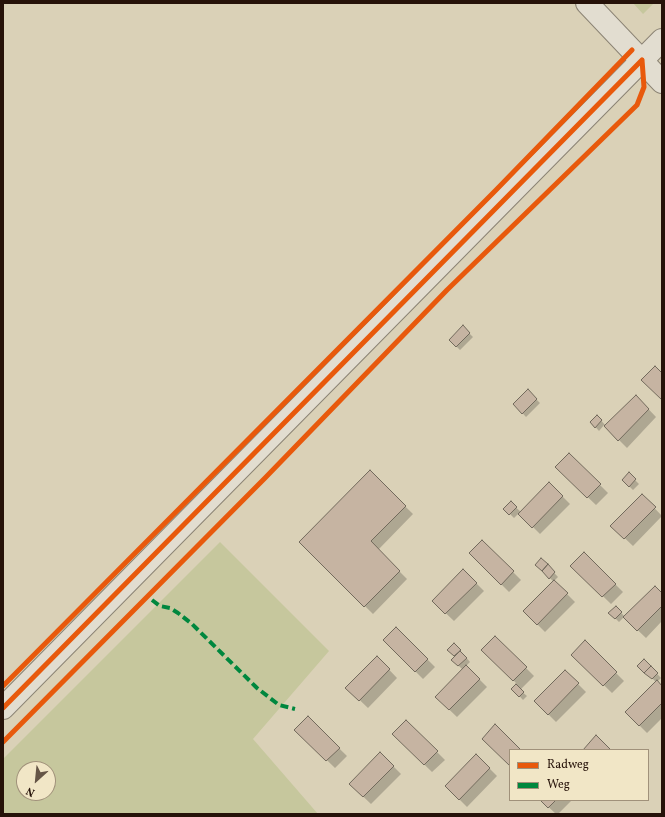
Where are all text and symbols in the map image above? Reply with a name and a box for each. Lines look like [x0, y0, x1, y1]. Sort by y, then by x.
legend [509, 749, 649, 801]
text: Radweg [547, 757, 589, 773]
north arrow [16, 761, 56, 801]
text: Weg [547, 777, 570, 793]
text: N [24, 783, 38, 800]

